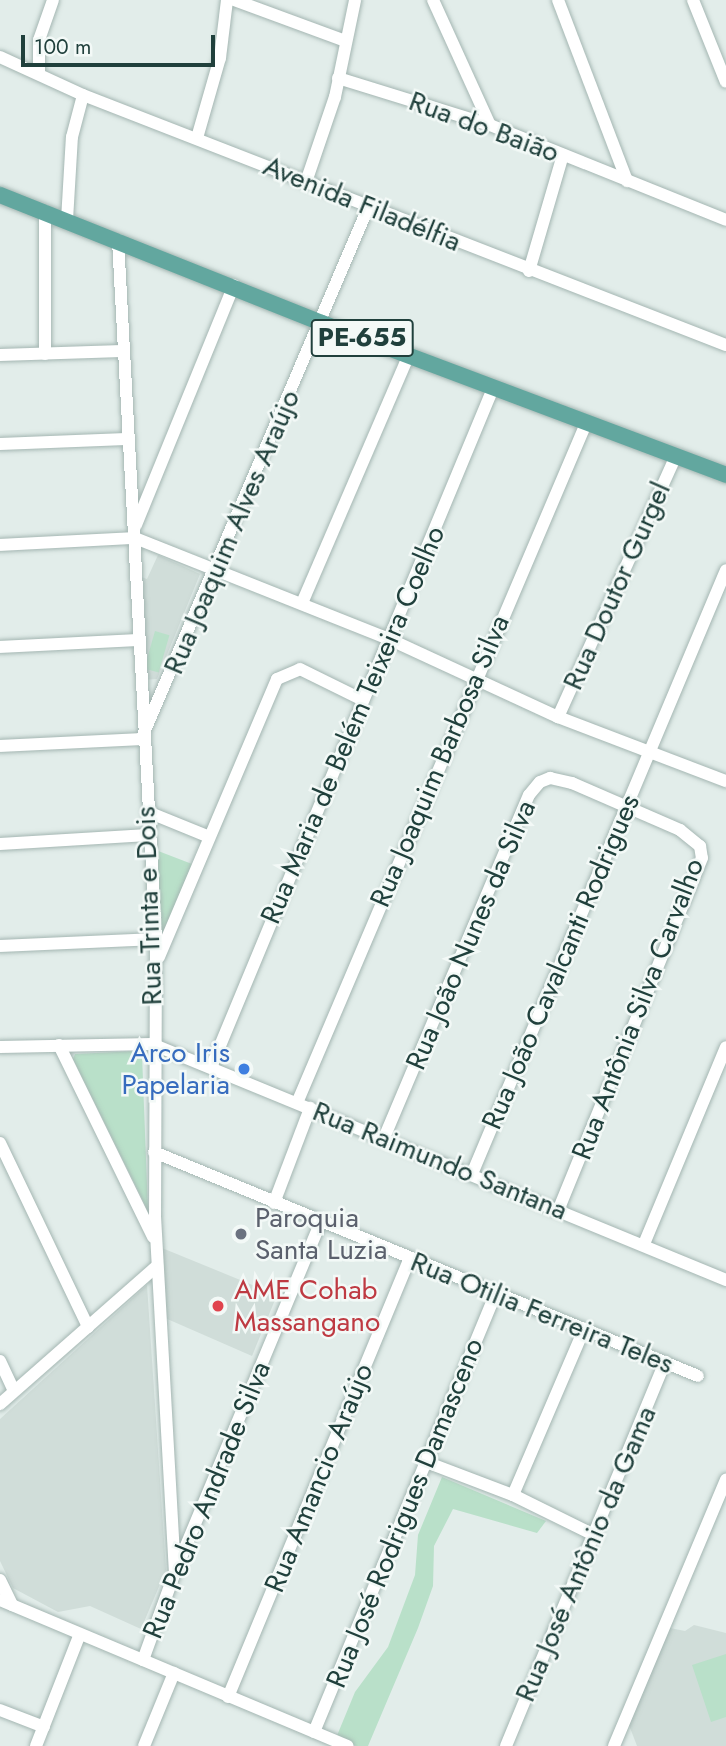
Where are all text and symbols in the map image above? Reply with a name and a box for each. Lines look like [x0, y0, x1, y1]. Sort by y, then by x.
scale bar [24, 21, 219, 65]
text: 100 m [34, 32, 91, 62]
street label: Rua do Baião [404, 84, 564, 170]
street label: Avenida Filadélfia [258, 149, 466, 259]
road number: PE-655 [310, 316, 414, 360]
street label: Rua Joaquim Alves Araújo [157, 385, 307, 679]
street label: Rua Doutor Gurgel [556, 477, 678, 695]
street label: Rua Maria de Belém Teixeira Coelho [254, 521, 452, 929]
street label: Rua Joaquim Barbosa Silva [363, 610, 517, 912]
street label: Rua João Cavalcanti Rodrigues [475, 790, 647, 1134]
street label: Rua João Nunes da Silva [399, 795, 543, 1075]
street label: Rua Trinta e Dois [129, 806, 169, 1006]
street label: Rua Antônia Silva Carvalho [565, 854, 711, 1164]
place label: Arco Iris Papelaria [121, 1036, 230, 1102]
marker: Arco Iris Papelaria [236, 1061, 252, 1077]
street label: Rua Raimundo Santana [308, 1095, 572, 1227]
place label: Paroquia Santa Luzia [255, 1201, 387, 1267]
marker: Paroquia Santa Luzia [233, 1226, 249, 1242]
street label: Rua Otilia Ferreira Teles [406, 1245, 678, 1381]
place label: AME Cohab Massangano [234, 1273, 380, 1339]
marker: AME Cohab Massangano [208, 1296, 228, 1316]
street label: Rua José Rodrigues Damasceno [319, 1333, 491, 1693]
street label: Rua Pedro Andrade Silva [136, 1357, 278, 1643]
street label: Rua Amancio Araújo [258, 1359, 380, 1597]
street label: Rua José Antônio da Gama [509, 1401, 663, 1707]

